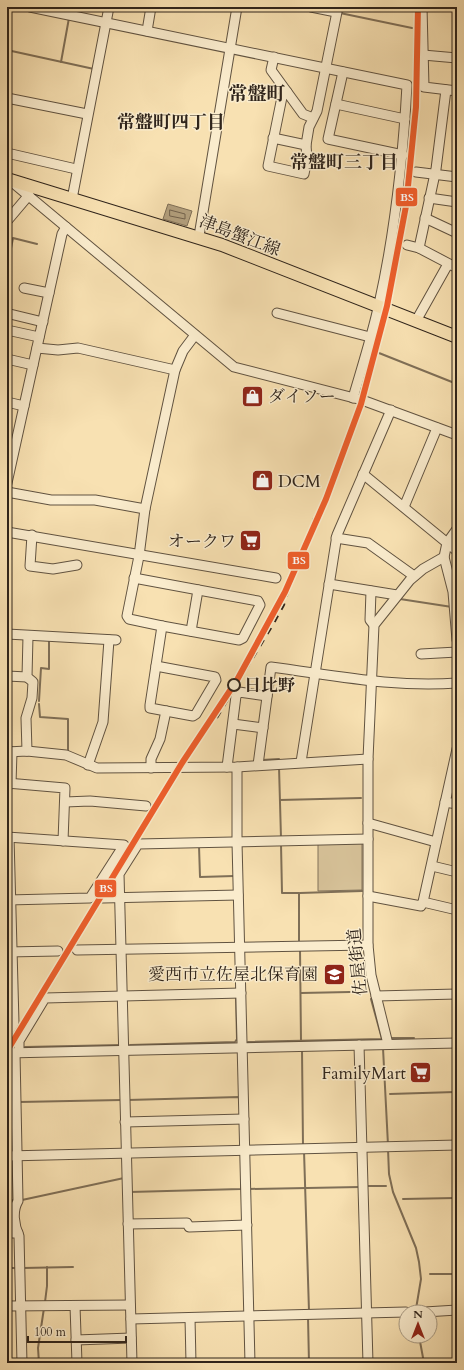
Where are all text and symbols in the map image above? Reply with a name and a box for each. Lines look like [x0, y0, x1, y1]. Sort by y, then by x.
district label: 常盤町 [228, 81, 286, 107]
district label: 常盤町四丁目 [117, 110, 225, 135]
district label: 常盤町三丁目 [290, 150, 398, 175]
line badge: BS [395, 187, 418, 207]
text: BS [400, 190, 414, 205]
street label: 津島蟹江線 [196, 209, 284, 261]
shop icon: ダイソー [239, 383, 265, 409]
place label: ダイソー [268, 385, 336, 408]
shop icon: DCM [250, 468, 276, 494]
place label: DCM [278, 470, 321, 493]
supermarket icon: オークワ [238, 528, 264, 554]
place label: オークワ [168, 530, 236, 553]
line badge: BS [287, 551, 310, 570]
text: BS [292, 553, 306, 568]
place label: 日比野 [244, 674, 295, 697]
marker: 日比野 [227, 678, 241, 692]
line badge: BS [94, 879, 117, 898]
text: BS [99, 881, 113, 896]
street label: 佐屋街道 [343, 927, 372, 997]
school or university icon: 愛西市立佐屋北保育園 [321, 961, 347, 987]
place label: 愛西市立佐屋北保育園 [148, 963, 318, 986]
supermarket icon: FamilyMart [408, 1060, 434, 1086]
place label: FamilyMart [322, 1062, 407, 1085]
north arrow [398, 1304, 438, 1344]
text: N [413, 1307, 423, 1322]
scale bar [28, 1318, 126, 1344]
text: 100 m [34, 1324, 67, 1340]

